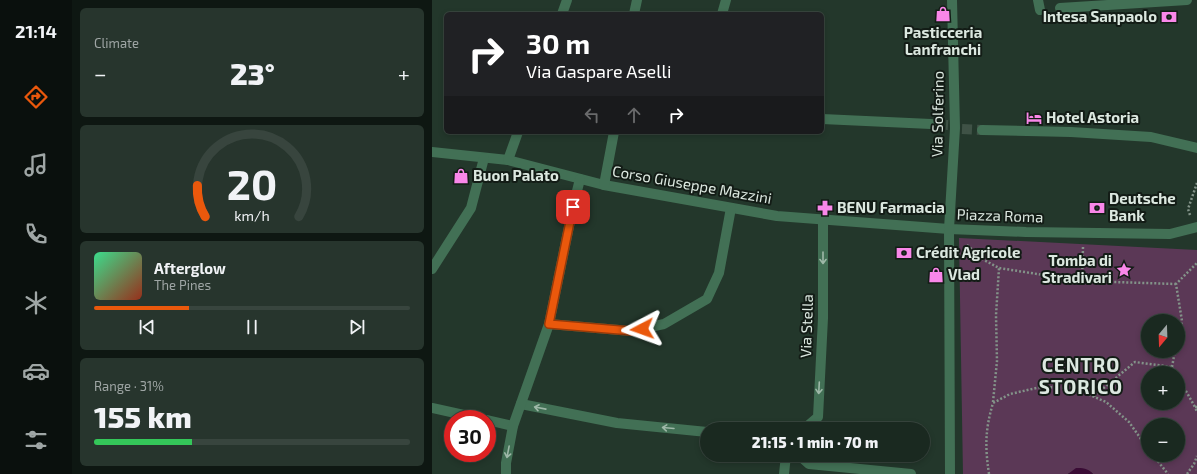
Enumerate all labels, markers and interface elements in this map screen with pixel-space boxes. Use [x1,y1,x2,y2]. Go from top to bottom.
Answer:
shop icon: Pasticceria Lanfranchi [934,5,952,23]
place label: Intesa Sanpaolo [1043,7,1157,25]
bank icon: Intesa Sanpaolo [1160,8,1178,26]
text: 21:14 [15,20,57,42]
place label: Pasticceria Lanfranchi [904,23,982,58]
text: 30 m [526,26,590,60]
icon: right [460,28,512,80]
text: Climate [94,35,139,51]
text: 23° [230,55,275,91]
text: − [94,60,107,86]
text: + [398,60,410,86]
text: Via Gaspare Aselli [526,60,671,82]
street label: Via Solferino [927,71,947,157]
icon: directions [22,83,50,111]
icon: left [581,104,603,126]
icon: ahead [623,104,645,126]
icon: right [665,104,687,126]
place label: Hotel Astoria [1046,108,1139,126]
hotel icon: Hotel Astoria [1025,109,1043,127]
icon: music [22,151,50,179]
text: 20 [227,158,277,208]
street label: Corso Giuseppe Mazzini [611,161,773,207]
place label: Buon Palato [473,166,559,184]
shop icon: Buon Palato [452,167,470,185]
place label: Deutsche Bank [1109,189,1176,224]
pin [556,190,590,224]
icon: arrive [562,196,584,218]
place label: BENU Farmacia [837,198,945,216]
pharmacy icon: BENU Farmacia [816,199,834,217]
bank icon: Deutsche Bank [1088,199,1106,217]
street label: Piazza Roma [956,204,1044,226]
text: km/h [234,206,270,223]
icon: phone [22,220,50,248]
place label: Crédit Agricole [916,243,1021,261]
bank icon: Crédit Agricole [895,244,913,262]
one-way arrow [819,251,827,264]
place label: Tomba di Stradivari [1042,251,1112,286]
text: Afterglow [154,259,226,277]
place icon: Tomba di Stradivari [1115,261,1133,279]
place label: Vlad [948,265,980,283]
shop icon: Vlad [927,266,945,284]
text: The Pines [154,277,211,293]
icon: climate [22,289,50,317]
street label: Via Stella [796,294,816,358]
position arrow [621,308,663,350]
north arrow [1141,314,1185,358]
map controls [1141,314,1185,462]
icon: previous [136,316,158,338]
icon: pause [241,316,263,338]
icon: next [346,316,368,338]
district label: CENTRO STORICO [1039,353,1123,398]
icon: car [22,357,50,385]
button: + [1141,366,1185,410]
text: Range · 31% [94,378,164,394]
one-way arrow [816,381,823,394]
text: 155 km [94,398,192,434]
one-way arrow [534,404,547,412]
speed limit sign: 30 [444,410,496,462]
button: − [1141,418,1185,462]
one-way arrow [662,425,675,432]
icon: filters [22,426,50,454]
text: 21:15 · 1 min · 70 m [752,433,878,451]
one-way arrow [504,445,512,458]

